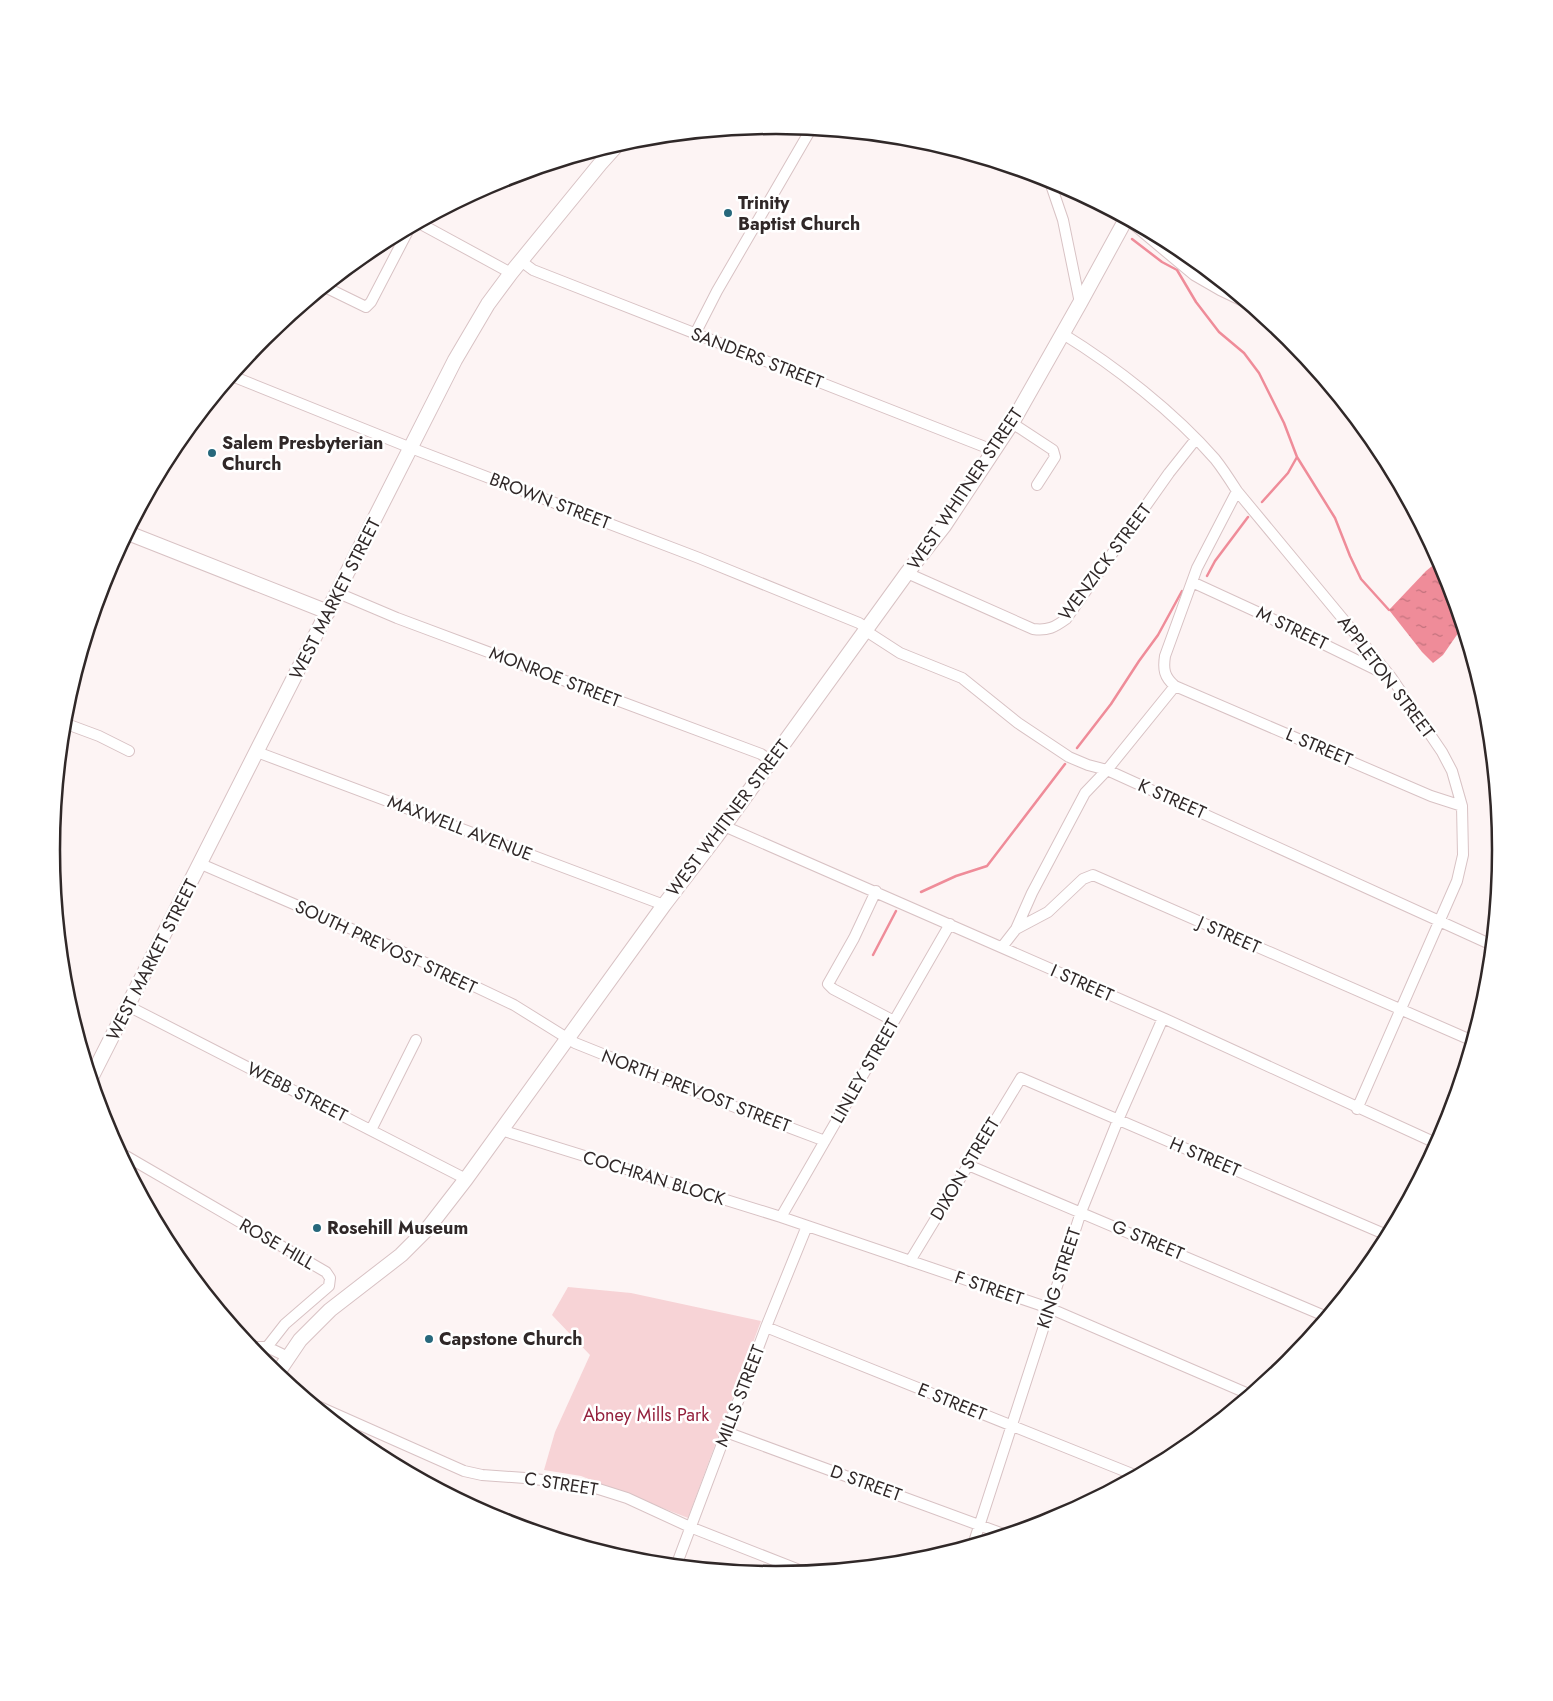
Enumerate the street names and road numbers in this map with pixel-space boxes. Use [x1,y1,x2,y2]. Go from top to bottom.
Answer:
street label: SANDERS STREET [687,321,827,395]
street label: WEST WHITNER STREET [901,402,1029,575]
street label: BROWN STREET [486,466,615,536]
street label: WENZICK STREET [1052,498,1158,626]
street label: WEST MARKET STREET [283,513,387,684]
street label: M STREET [1252,600,1333,657]
street label: APPLETON STREET [1331,610,1441,744]
street label: MONROE STREET [486,640,625,714]
street label: L STREET [1282,721,1357,773]
street label: WEST WHITNER STREET [660,734,796,902]
street label: K STREET [1134,772,1211,826]
street label: MAXWELL AVENUE [384,788,536,868]
street label: WEST MARKET STREET [100,874,204,1045]
street label: SOUTH PREVOST STREET [291,893,482,1001]
street label: J STREET [1192,909,1265,961]
street label: I STREET [1046,958,1118,1009]
street label: LINLEY STREET [825,1014,906,1128]
street label: NORTH PREVOST STREET [598,1043,795,1139]
street label: WEBB STREET [242,1056,352,1129]
street label: DIXON STREET [924,1112,1006,1225]
street label: H STREET [1166,1130,1245,1184]
street label: COCHRAN BLOCK [580,1144,729,1212]
street label: ROSE HILL [235,1212,319,1276]
street label: G STREET [1108,1213,1189,1267]
street label: KING STREET [1031,1224,1088,1332]
street label: F STREET [951,1264,1027,1312]
street label: MILLS STREET [709,1341,772,1451]
street label: E STREET [914,1376,991,1428]
street label: D STREET [827,1458,906,1508]
street label: C STREET [522,1465,600,1503]

